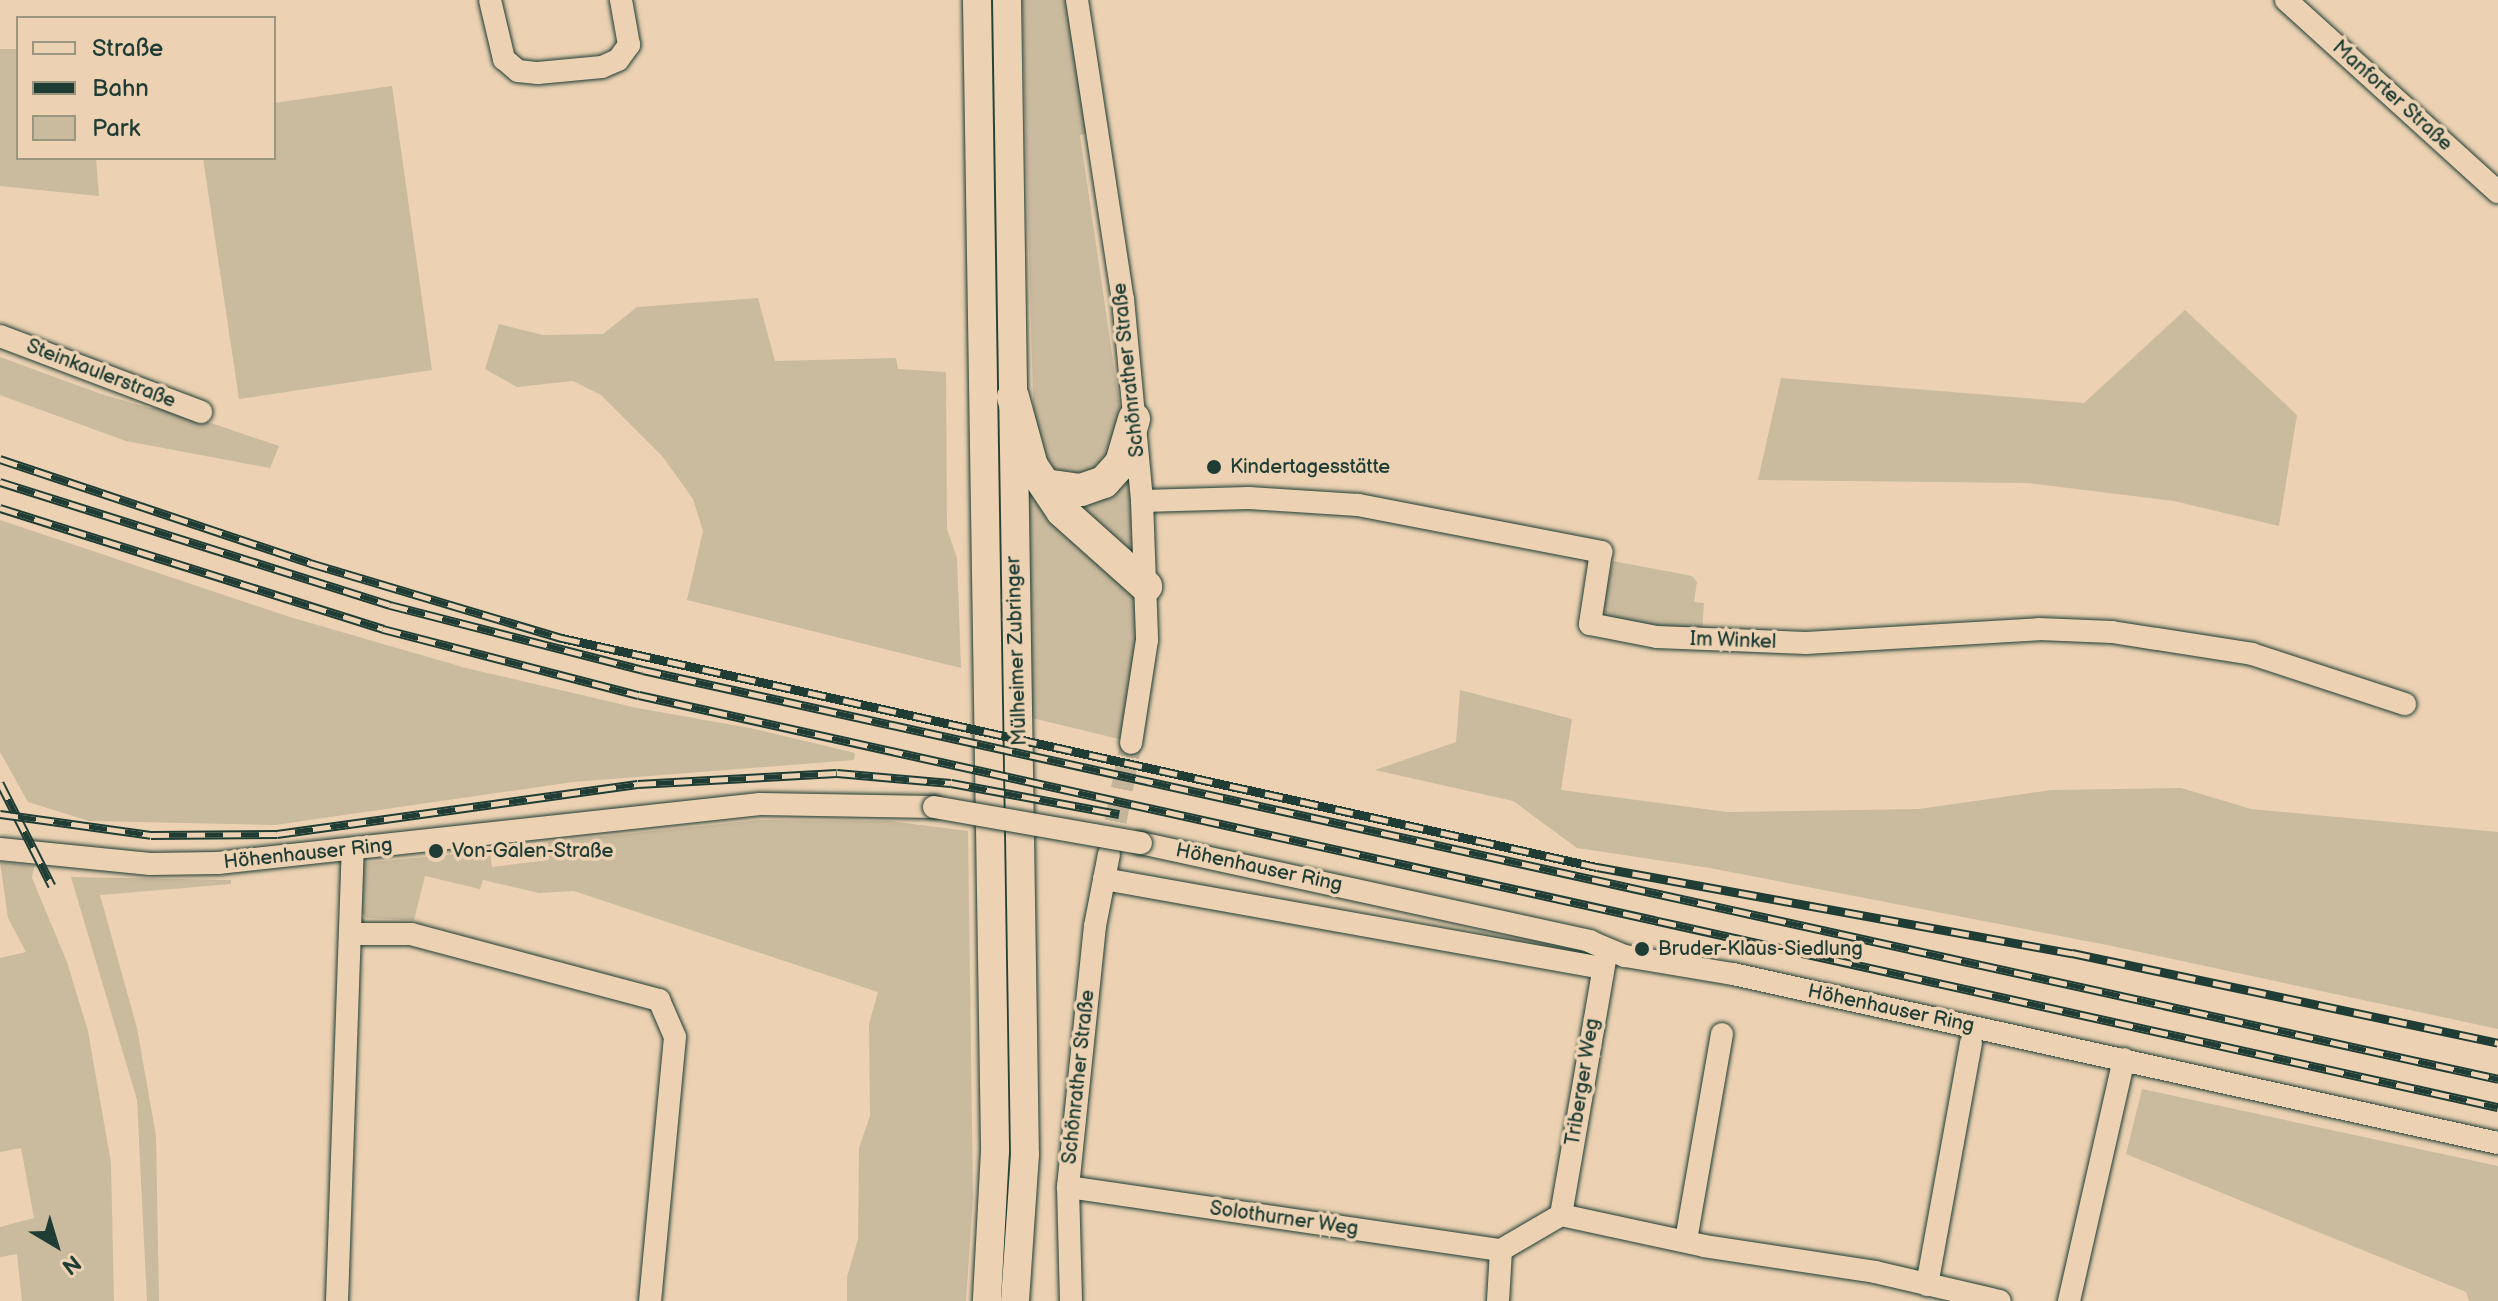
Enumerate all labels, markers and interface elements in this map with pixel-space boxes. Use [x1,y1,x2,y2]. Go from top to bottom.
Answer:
legend [16,16,276,160]
text: Straße [92,34,163,63]
street label: Manforter Straße [2327,36,2457,156]
text: Bahn [92,74,149,103]
text: Park [92,114,140,143]
street label: Schönrather Straße [1108,281,1150,459]
street label: Steinkaulerstraße [23,334,179,414]
place label: Kindertagesstätte [1230,455,1390,479]
marker: Kindertagesstätte [1205,458,1223,476]
street label: Mülheimer Zubringer [1002,556,1032,746]
street label: Im Winkel [1689,627,1777,655]
street label: Höhenhauser Ring [222,833,394,875]
place label: Von-Galen-Straße [452,839,613,863]
street label: Höhenhauser Ring [1174,839,1344,897]
marker: Von-Galen-Straße [427,842,445,860]
place label: Bruder-Klaus-Siedlung [1658,937,1863,961]
marker: Bruder-Klaus-Siedlung [1633,940,1651,958]
street label: Höhenhauser Ring [1806,980,1976,1038]
street label: Schönrather Straße [1058,988,1100,1166]
street label: Triberger Weg [1561,1016,1605,1148]
street label: Solothurner Weg [1208,1197,1360,1241]
north arrow [16,1205,96,1285]
text: N [56,1249,86,1280]

